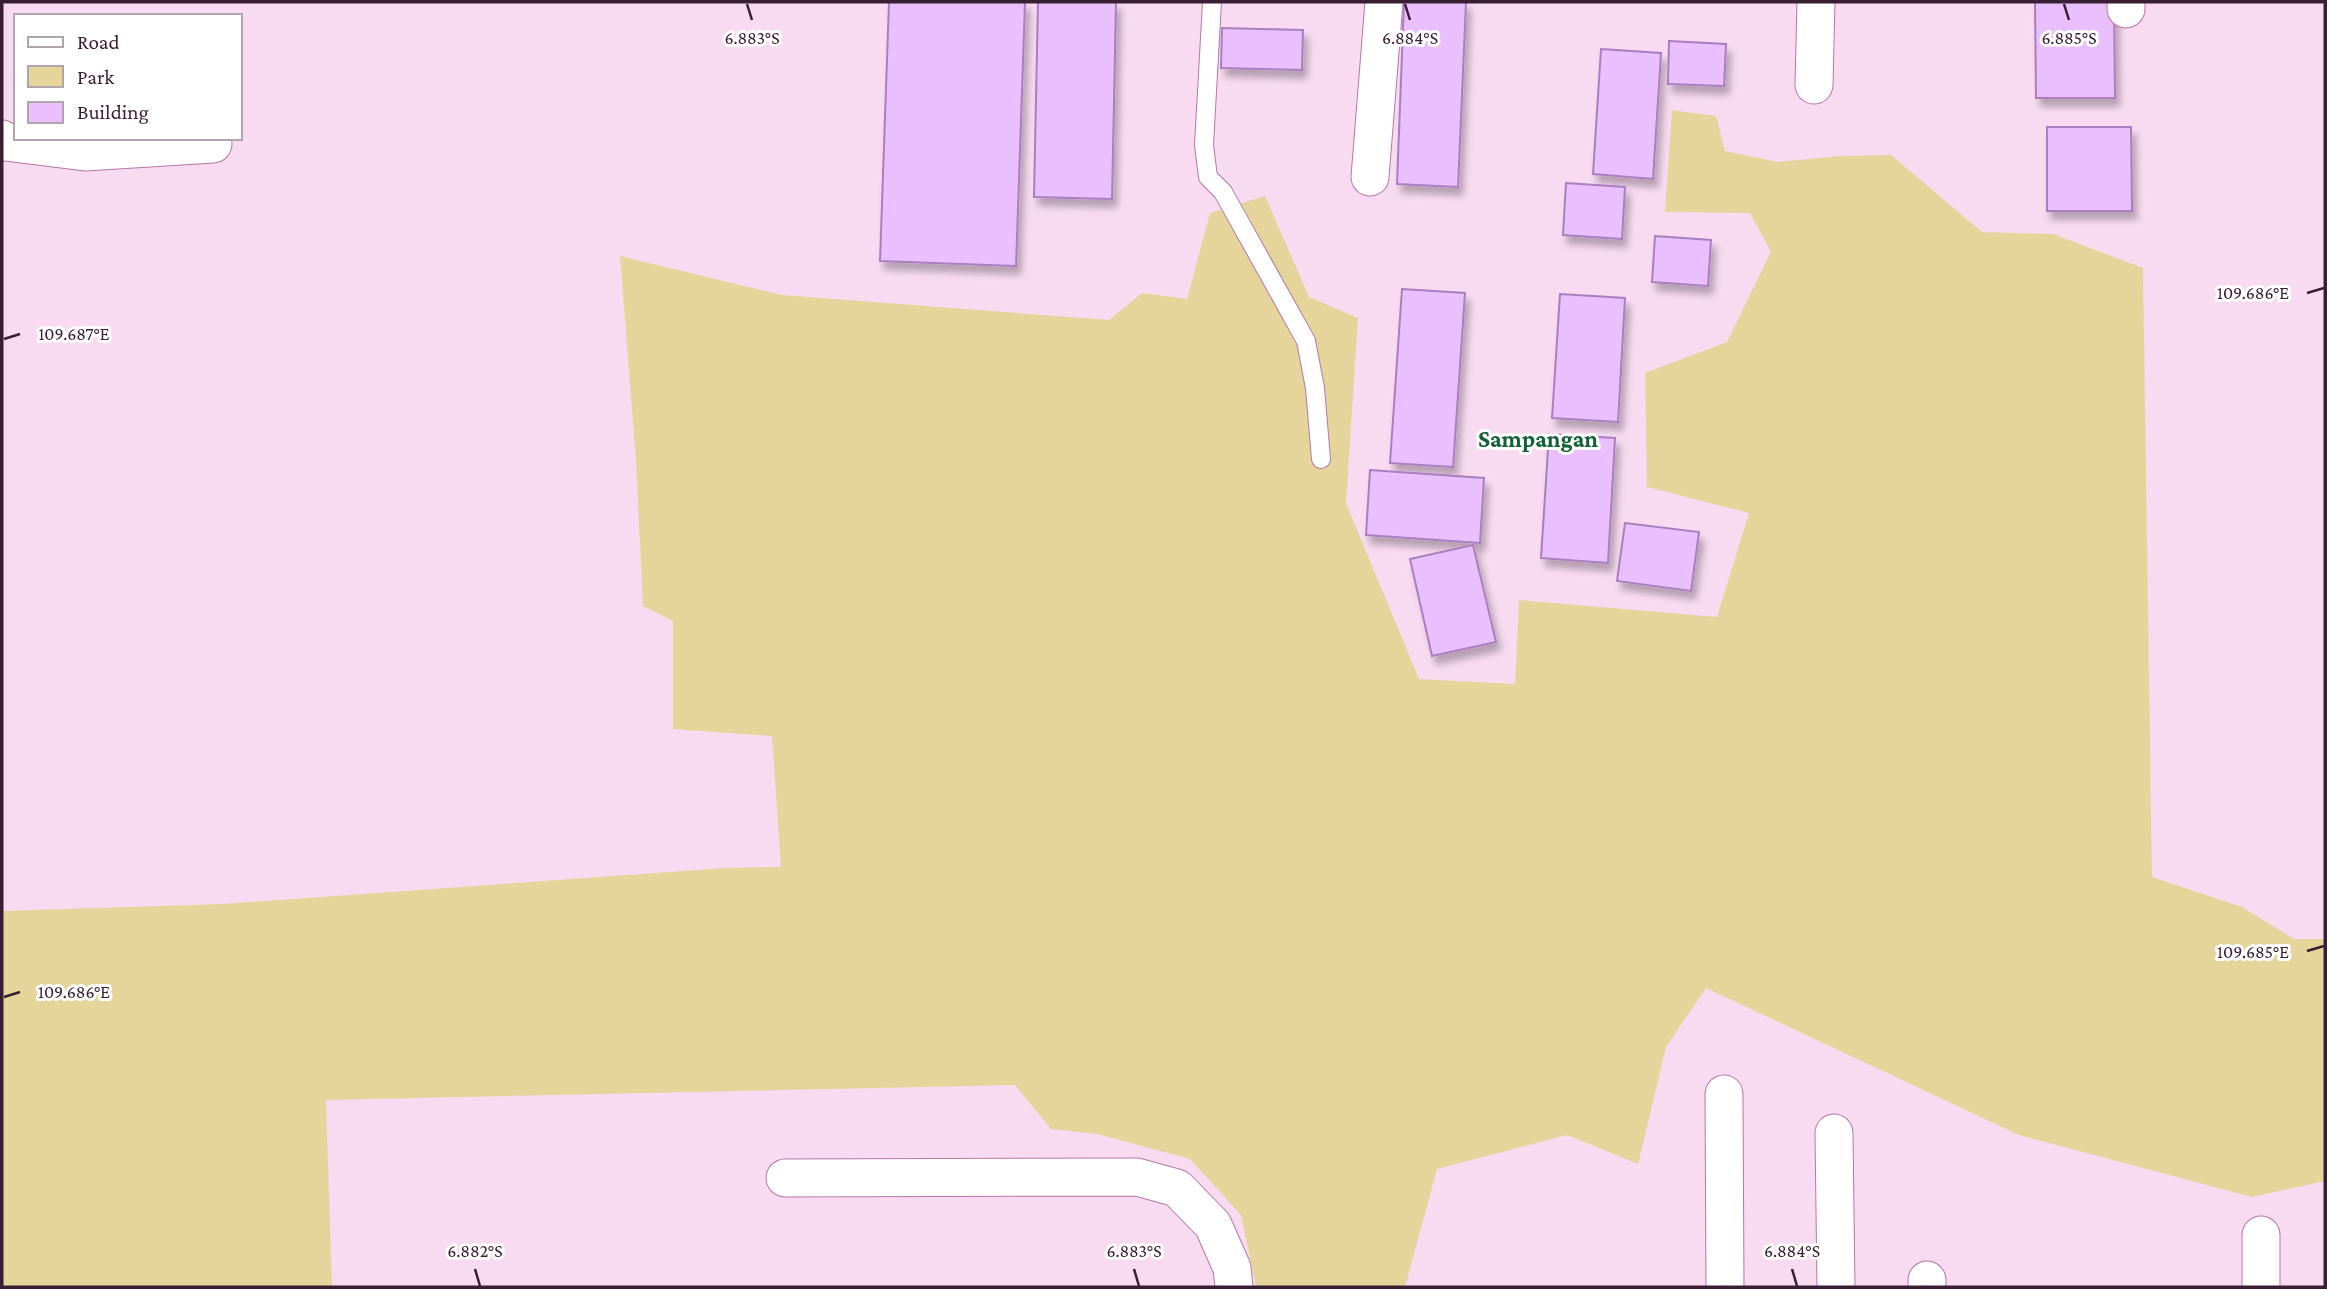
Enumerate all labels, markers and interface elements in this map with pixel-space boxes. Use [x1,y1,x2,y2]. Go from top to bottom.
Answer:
legend [14,14,242,140]
text: 6.883°S [724,28,780,48]
text: 6.884°S [1382,28,1438,48]
text: 6.885°S [2041,28,2097,48]
text: Road [77,30,120,54]
text: Park [77,65,114,89]
text: Building [77,100,149,124]
text: 109.686°E [2217,283,2289,303]
text: 109.687°E [38,324,110,344]
district label: Sampangan [1478,425,1598,452]
text: 109.685°E [2217,942,2289,962]
text: 109.686°E [38,982,110,1002]
text: 6.882°S [447,1241,503,1261]
text: 6.883°S [1106,1241,1162,1261]
text: 6.884°S [1764,1241,1820,1261]

